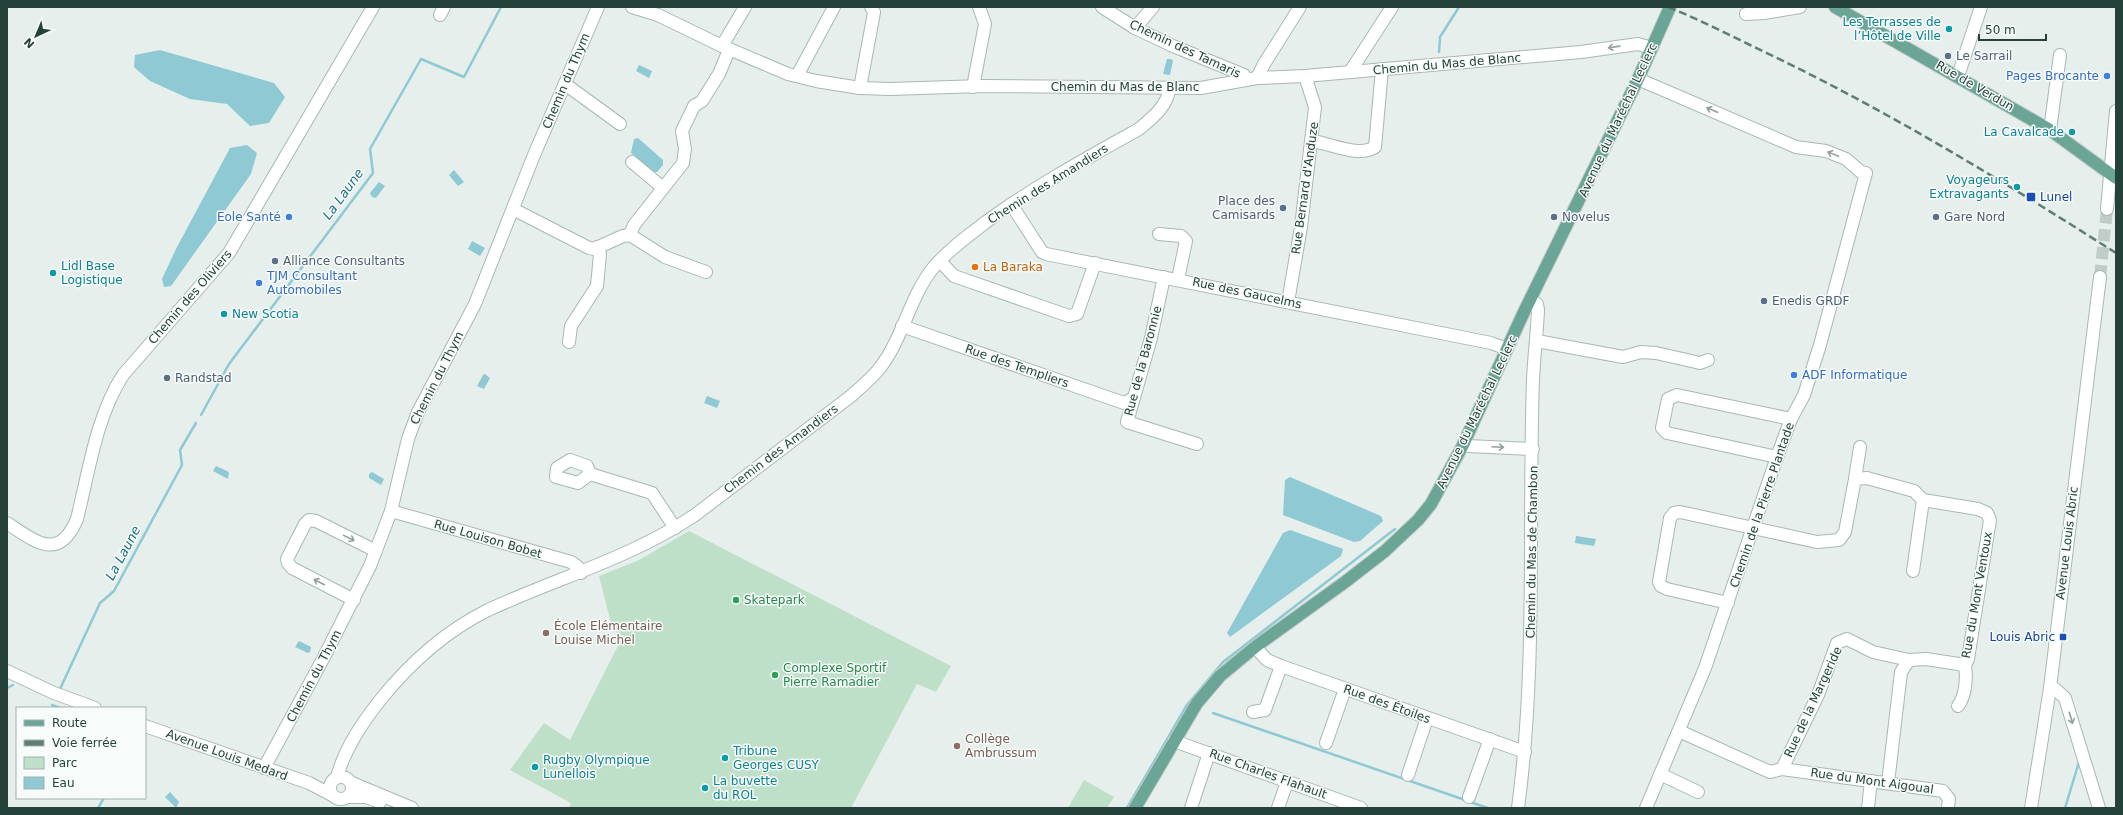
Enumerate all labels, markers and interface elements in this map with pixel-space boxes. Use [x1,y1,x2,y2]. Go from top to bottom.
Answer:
place label: Les Terrasses de l’Hôtel de Ville [1842,15,1941,43]
north arrow [16,16,56,56]
scale bar [1979,16,2046,42]
street label: Chemin des Tamaris [1127,17,1243,81]
text: 50 m [1985,23,2016,37]
marker: Les Terrasses de l’Hôtel de Ville [1944,24,1954,34]
street label: Chemin du Thym [540,31,592,131]
text: N [22,35,37,51]
street label: Avenue du Maréchal Leclerc [1576,41,1660,199]
one-way arrow [1608,44,1621,51]
place label: Le Sarrail [1956,49,2012,63]
street label: Chemin du Mas de Blanc [1372,51,1522,77]
marker: Le Sarrail [1943,51,1953,61]
street label: Rue de Verdun [1934,58,2016,114]
place label: Pages Brocante [2006,69,2099,83]
marker: Pages Brocante [2102,71,2112,81]
street label: Chemin du Mas de Blanc [1051,80,1199,94]
one-way arrow [1706,106,1718,114]
street label: Rue Bernard d'Anduze [1289,121,1321,255]
place label: La Cavalcade [1984,125,2064,139]
marker: La Cavalcade [2067,127,2077,137]
street label: Chemin des Amandiers [985,141,1111,227]
one-way arrow [1828,150,1840,157]
water label: La Laune [320,166,366,222]
place label: Voyageurs Extravagants [1929,173,2009,201]
marker: Voyageurs Extravagants [2012,182,2022,192]
place label: Lunel [2040,190,2072,204]
marker: Lunel [2025,191,2037,203]
place label: Place des Camisards [1212,194,1275,222]
marker: Place des Camisards [1278,203,1288,213]
place label: Eole Santé [217,210,281,224]
place label: Novelus [1562,210,1610,224]
place label: Gare Nord [1944,210,2005,224]
marker: Eole Santé [284,212,294,222]
marker: Novelus [1549,212,1559,222]
marker: Gare Nord [1931,212,1941,222]
street label: Chemin des Oliviers [145,247,235,347]
place label: Alliance Consultants [283,254,405,268]
marker: Alliance Consultants [270,256,280,266]
place label: Lidl Base Logistique [61,259,123,287]
place label: La Baraka [983,260,1043,274]
marker: La Baraka [970,262,980,272]
marker: Lidl Base Logistique [48,268,58,278]
place label: TJM Consultant Automobiles [266,269,357,297]
street label: Rue des Gaucelms [1191,275,1303,311]
marker: TJM Consultant Automobiles [254,278,264,288]
place label: Enedis GRDF [1772,294,1849,308]
marker: Enedis GRDF [1759,296,1769,306]
street label: Rue de la Baronnie [1122,304,1164,418]
place label: New Scotia [232,307,299,321]
marker: New Scotia [219,309,229,319]
street label: Chemin du Thym [407,329,467,427]
street label: Avenue du Maréchal Leclerc [1434,333,1520,491]
street label: Rue des Templiers [963,342,1071,390]
place label: ADF Informatique [1802,368,1907,382]
marker: ADF Informatique [1789,370,1799,380]
place label: Randstad [175,371,232,385]
marker: Randstad [162,373,172,383]
street label: Chemin des Amandiers [721,402,841,496]
street label: Chemin de la Pierre Plantade [1727,420,1797,590]
one-way arrow [1491,444,1504,451]
street label: Chemin du Mas de Chambon [1523,465,1541,639]
street label: Avenue Louis Abric [2053,486,2081,600]
street label: Rue Louison Bobet [432,517,544,561]
water label: La Laune [103,523,143,583]
street label: Rue du Mont Ventoux [1959,531,1995,659]
one-way arrow [343,535,355,542]
one-way arrow [313,577,325,585]
place label: Skatepark [744,593,805,607]
marker: Skatepark [731,595,741,605]
place label: École Elémentaire Louise Michel [554,618,662,647]
street label: Chemin du Thym [284,627,344,725]
marker: École Elémentaire Louise Michel [541,628,551,638]
place label: Louis Abric [1989,630,2055,644]
marker: Louis Abric [2058,632,2068,642]
street label: Rue de la Margeride [1781,644,1845,760]
place label: Complexe Sportif Pierre Ramadier [783,661,887,689]
marker: Complexe Sportif Pierre Ramadier [770,670,780,680]
street label: Rue des Étoiles [1342,681,1433,726]
legend [16,707,146,799]
one-way arrow [2068,711,2075,724]
text: Route [52,716,87,730]
street label: Avenue Louis Medard [164,726,290,784]
place label: Collège Ambrussum [965,732,1037,760]
text: Voie ferrée [52,736,117,750]
marker: Collège Ambrussum [952,741,962,751]
place label: Tribune Georges CUSY [732,744,820,772]
street label: Rue Charles Flahault [1207,746,1329,802]
place label: Rugby Olympique Lunellois [543,753,650,781]
marker: Tribune Georges CUSY [720,753,730,763]
text: Parc [52,756,77,770]
marker: Rugby Olympique Lunellois [530,762,540,772]
street label: Rue du Mont Aigoual [1809,765,1935,797]
place label: La buvette du ROL [713,774,777,802]
text: Eau [52,776,75,790]
marker: La buvette du ROL [700,783,710,793]

